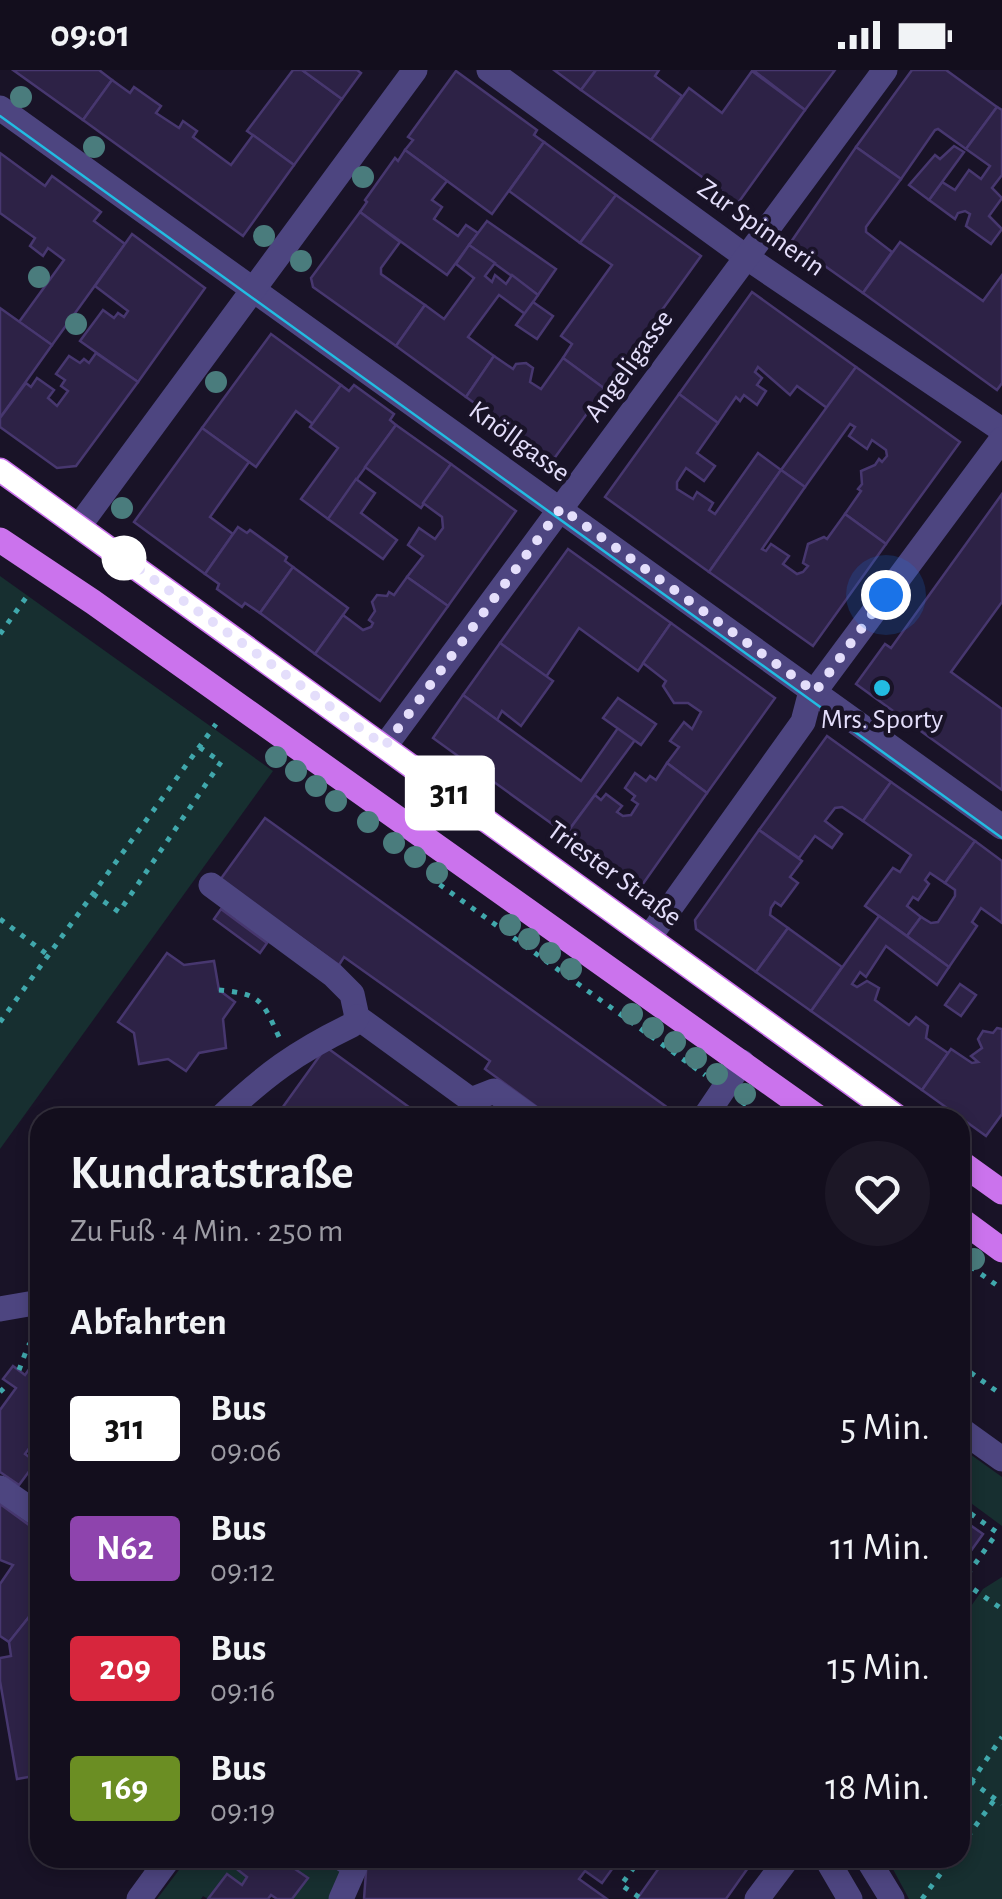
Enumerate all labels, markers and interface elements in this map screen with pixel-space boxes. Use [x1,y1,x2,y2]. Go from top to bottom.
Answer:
text: 09:01 [50,16,130,54]
street label: Zur Spinnerin [692,174,830,282]
street label: Angeligasse [579,305,679,427]
street label: Knöllgasse [463,396,575,488]
unlabelled marker [103,537,145,579]
your location [861,570,911,620]
marker: Mrs. Sporty [871,677,893,699]
place label: Mrs. Sporty [821,706,943,734]
line badge: 311 [392,760,508,826]
text: 311 [430,776,470,811]
street label: Triester Straße [542,816,686,932]
button: heart [825,1141,930,1246]
text: Kundratstraße [70,1150,354,1198]
text: Zu Fuß · 4 Min. · 250 m [70,1215,343,1247]
text: Abfahrten [70,1304,227,1342]
text: Bus [210,1390,266,1428]
text: 5 Min. [840,1409,930,1447]
text: 311 [105,1411,145,1446]
text: 09:06 [210,1435,281,1467]
text: Bus [210,1510,266,1548]
text: 11 Min. [830,1529,930,1567]
text: N62 [96,1531,154,1566]
text: 09:12 [210,1555,275,1587]
text: Bus [210,1630,266,1668]
text: 15 Min. [827,1649,930,1687]
text: 209 [99,1651,151,1686]
text: 09:16 [210,1675,275,1707]
text: Bus [210,1750,266,1788]
text: 18 Min. [825,1769,930,1807]
text: 169 [102,1771,148,1806]
text: 09:19 [210,1795,275,1827]

